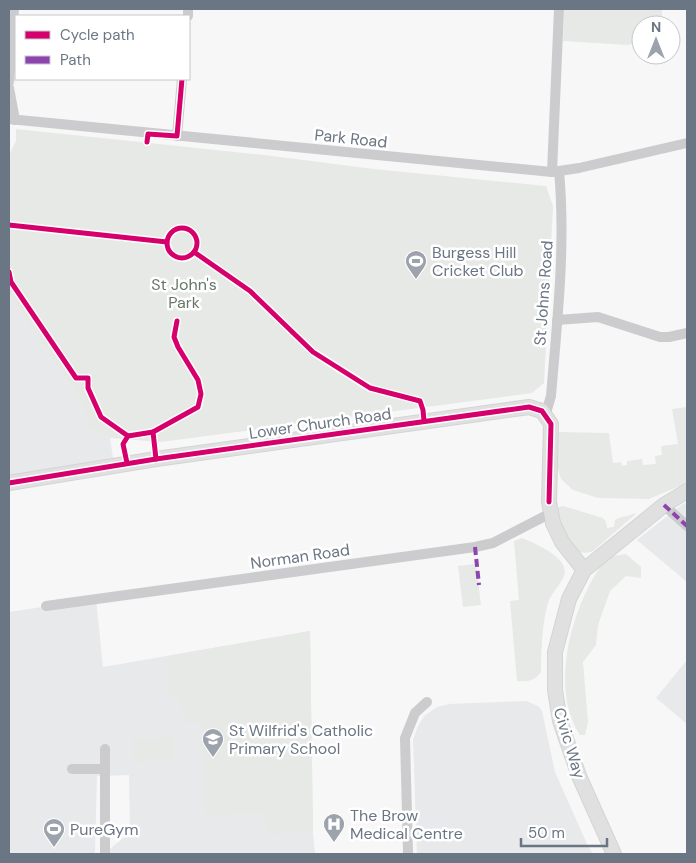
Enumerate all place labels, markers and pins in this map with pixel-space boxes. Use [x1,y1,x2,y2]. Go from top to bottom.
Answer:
place label: Burgess Hill Cricket Club [432,242,523,281]
sports icon: Burgess Hill Cricket Club [404,249,428,280]
place label: St Wilfrid's Catholic Primary School [229,720,373,759]
school or university icon: St Wilfrid's Catholic Primary School [201,727,225,758]
place label: The Brow Medical Centre [350,805,463,844]
hospital icon: The Brow Medical Centre [322,812,346,843]
sports icon: PureGym [42,817,66,848]
place label: PureGym [70,819,138,840]

